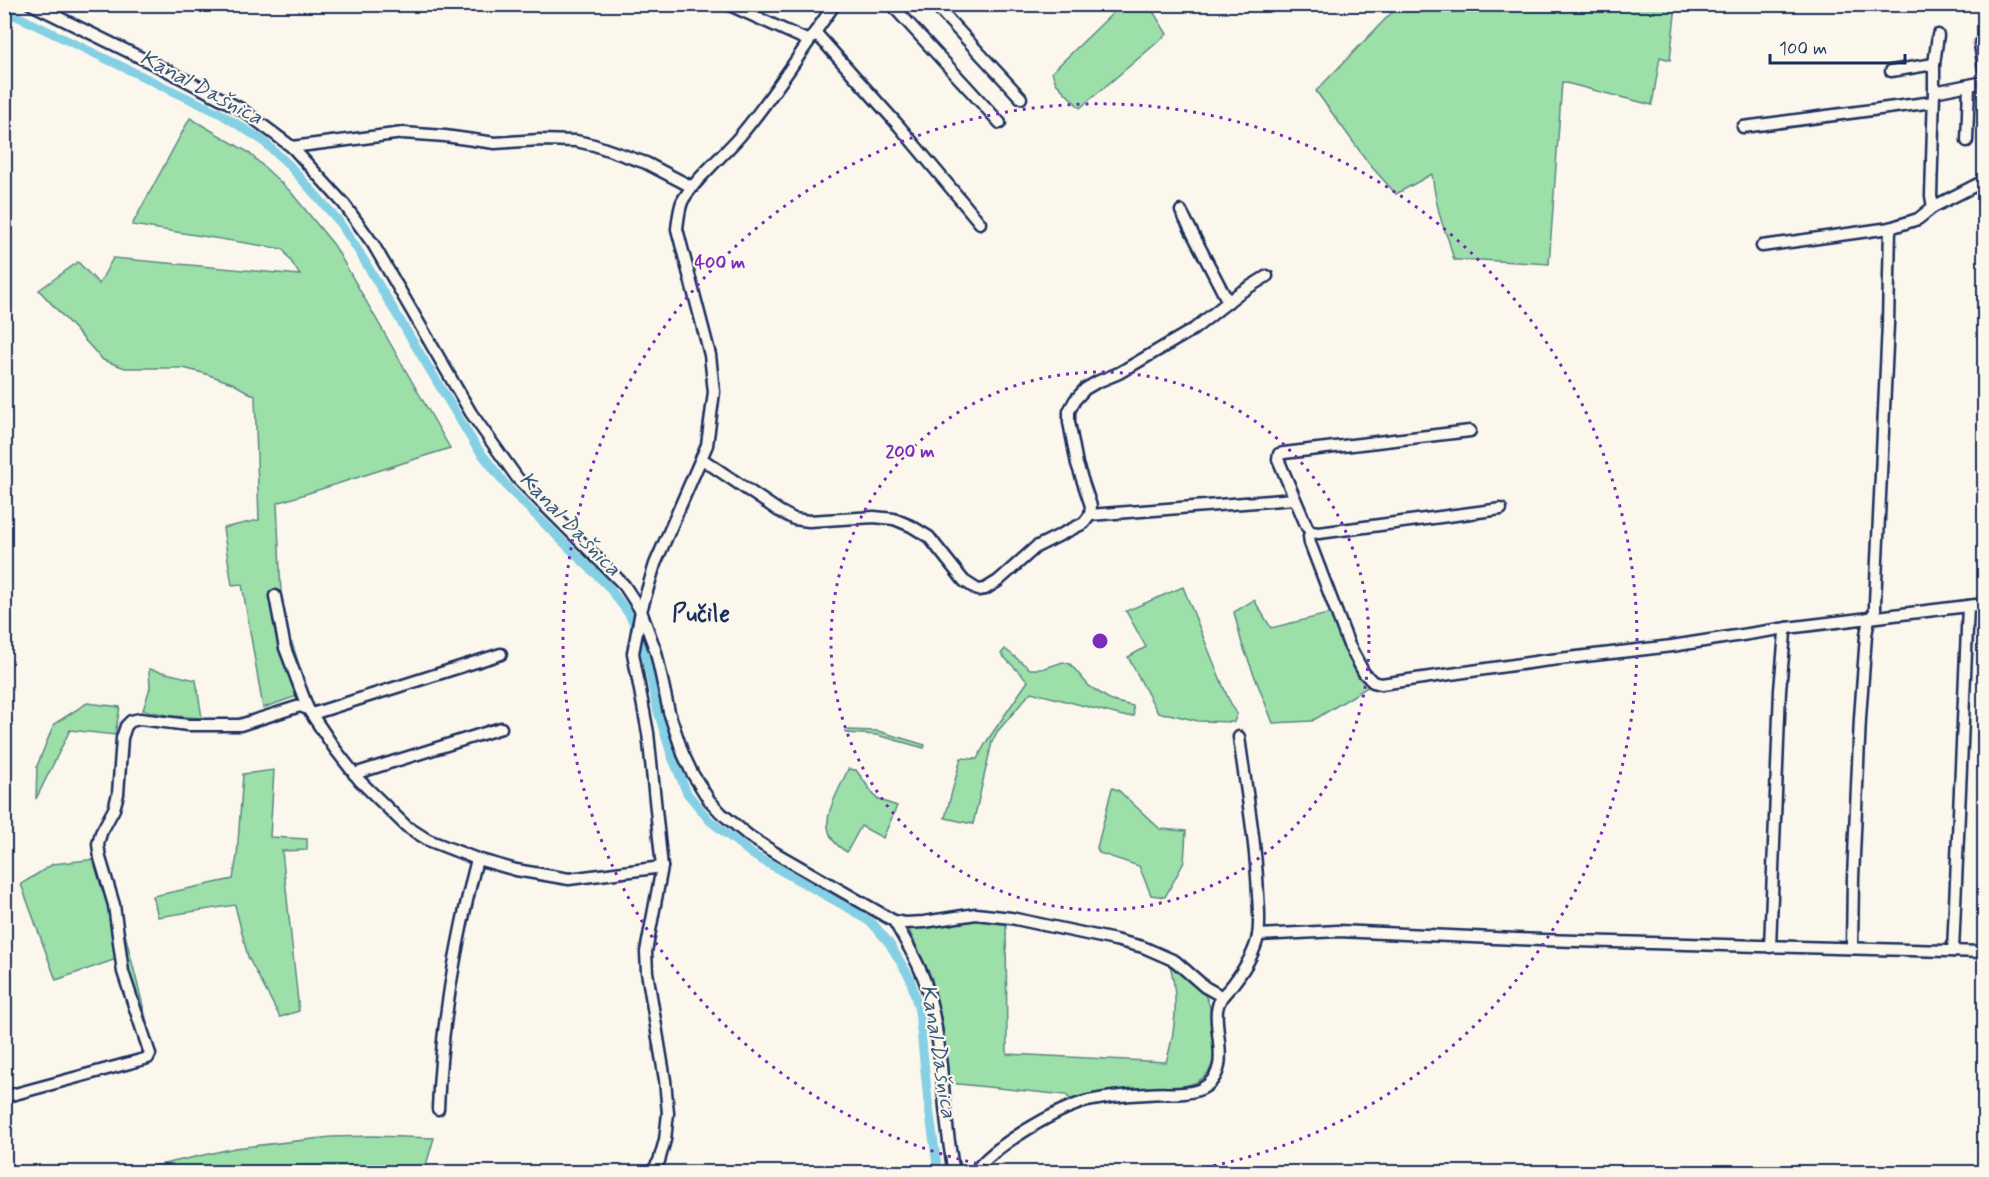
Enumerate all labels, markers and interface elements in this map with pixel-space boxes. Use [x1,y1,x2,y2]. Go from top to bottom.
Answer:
scale bar [1770,27,1905,65]
text: 100 m [1779,37,1827,61]
water label: Kanal Dašnica [135,44,267,132]
text: 400 m [695,251,745,275]
text: 200 m [885,440,935,464]
water label: Kanal Dašnica [513,466,627,583]
district label: Pučile [672,599,730,630]
centre of rings [1090,631,1110,651]
water label: Kanal Dašnica [914,983,962,1120]

